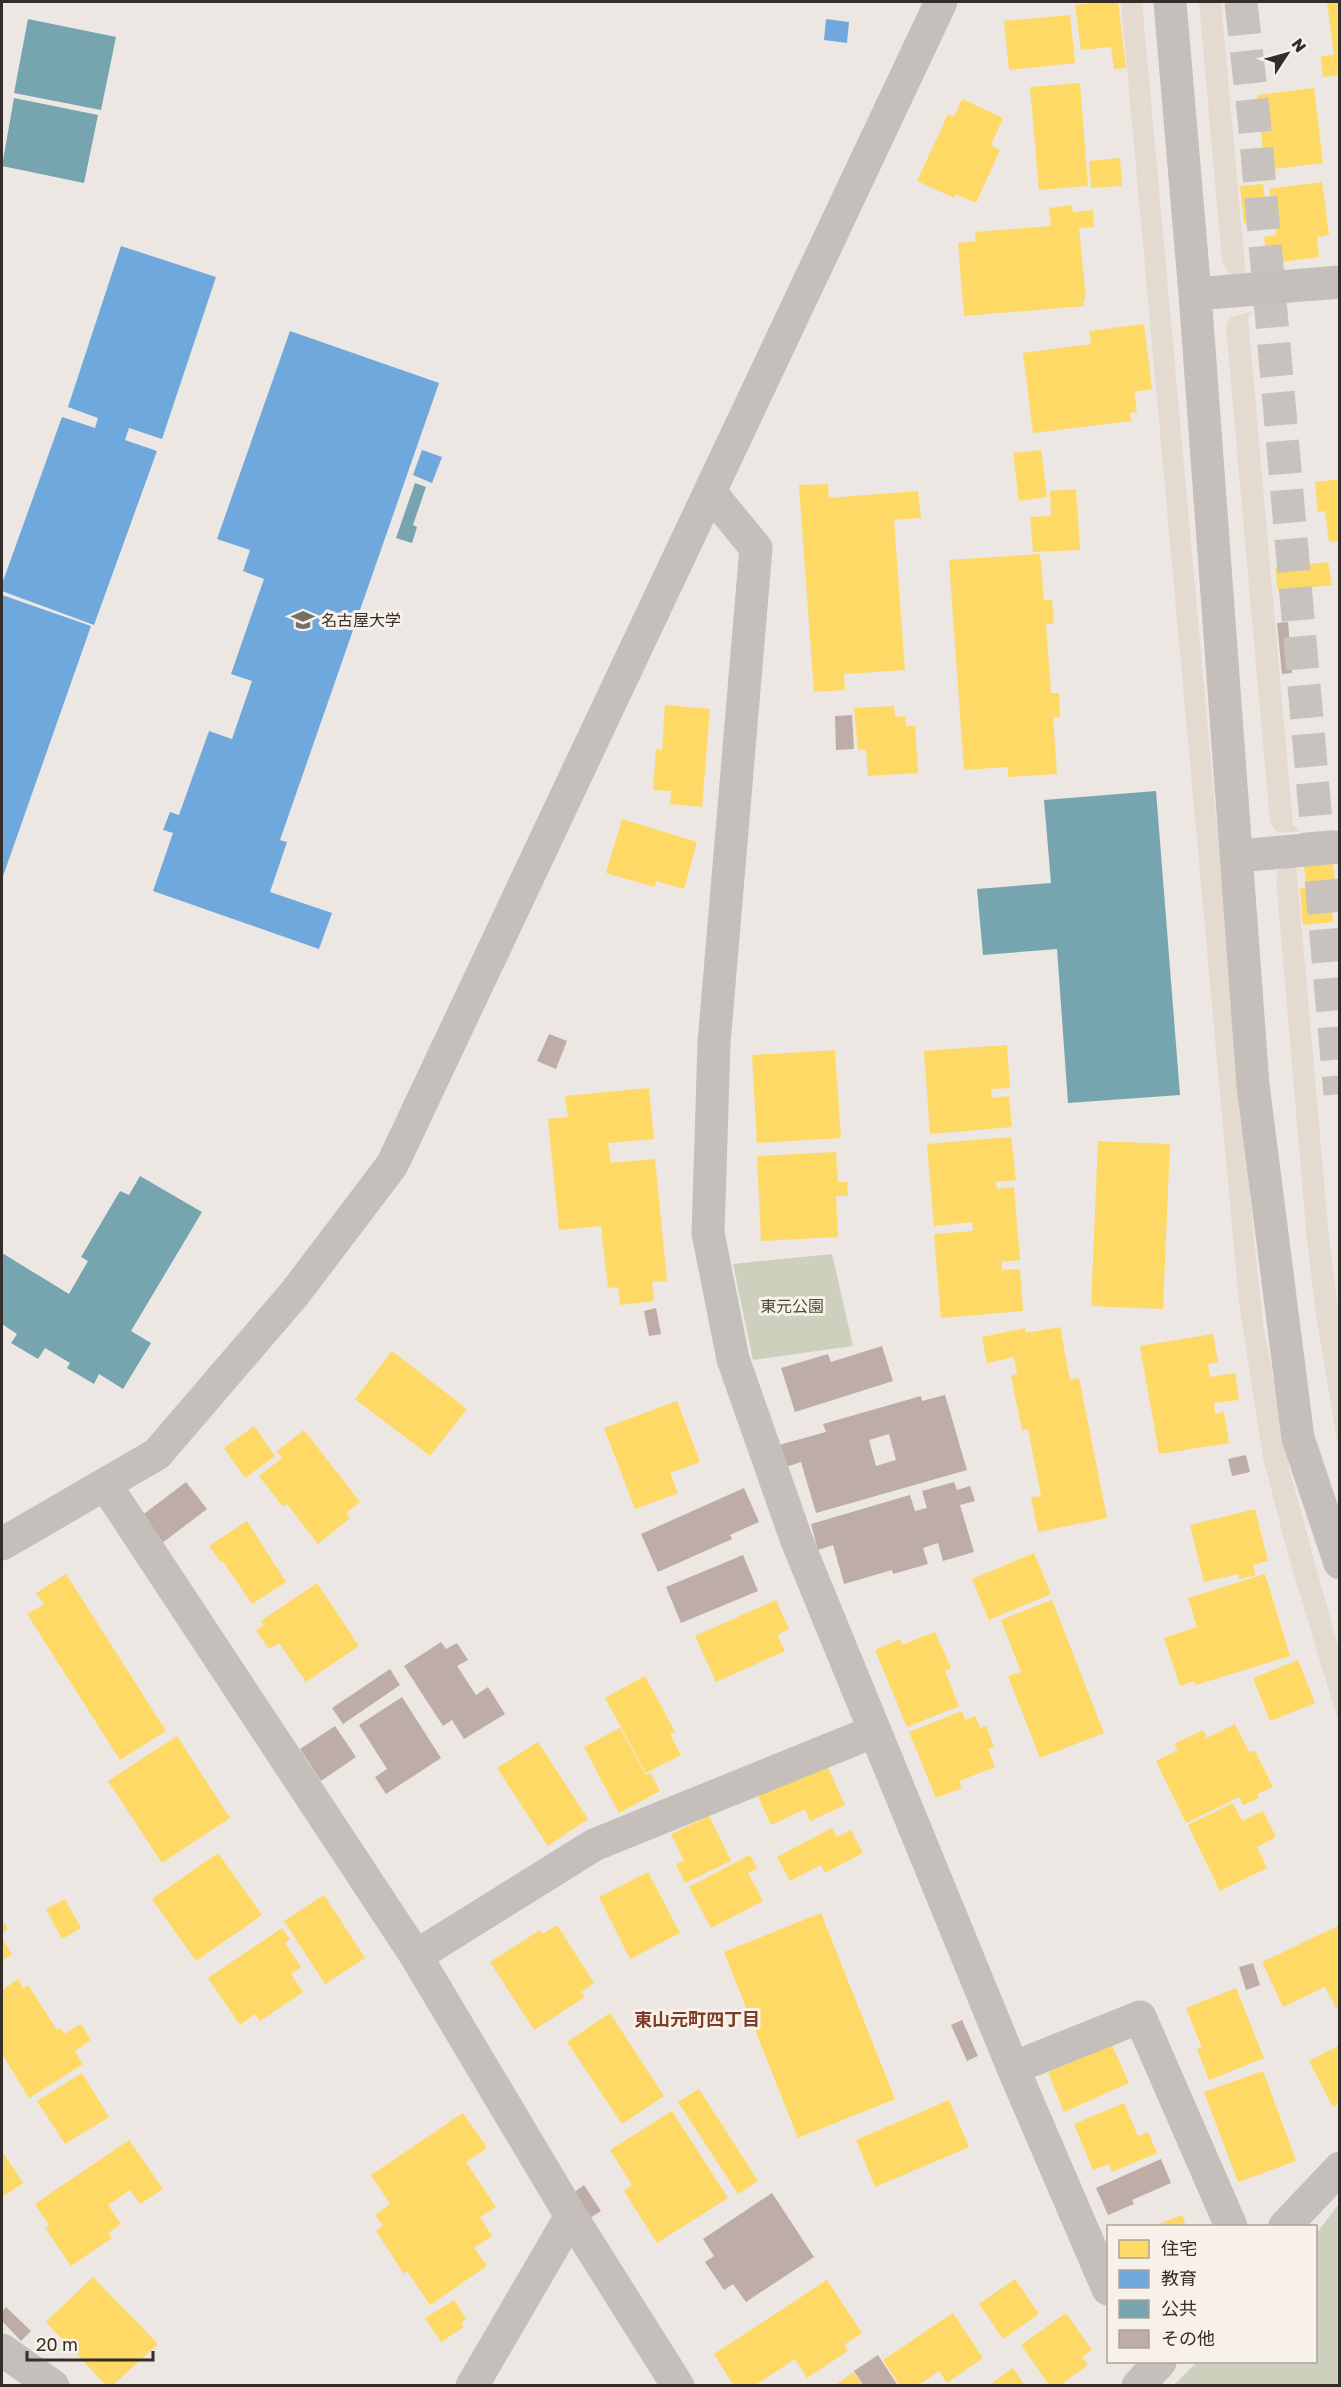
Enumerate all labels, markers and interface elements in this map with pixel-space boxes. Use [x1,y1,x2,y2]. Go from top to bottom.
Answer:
north arrow [1257,24,1317,84]
text: N [1287,34,1311,56]
school or university icon: 名古屋大学 [290,607,316,633]
place label: 名古屋大学 [321,610,401,630]
park label: 東元公園 [760,1296,824,1316]
district label: 東山元町四丁目 [634,2008,760,2030]
legend [1107,2225,1317,2363]
text: 住宅 [1161,2237,1197,2259]
text: 教育 [1161,2267,1197,2289]
text: 公共 [1161,2297,1197,2319]
scale bar [27,2324,153,2362]
text: その他 [1161,2327,1215,2349]
text: 20 m [36,2333,78,2355]

